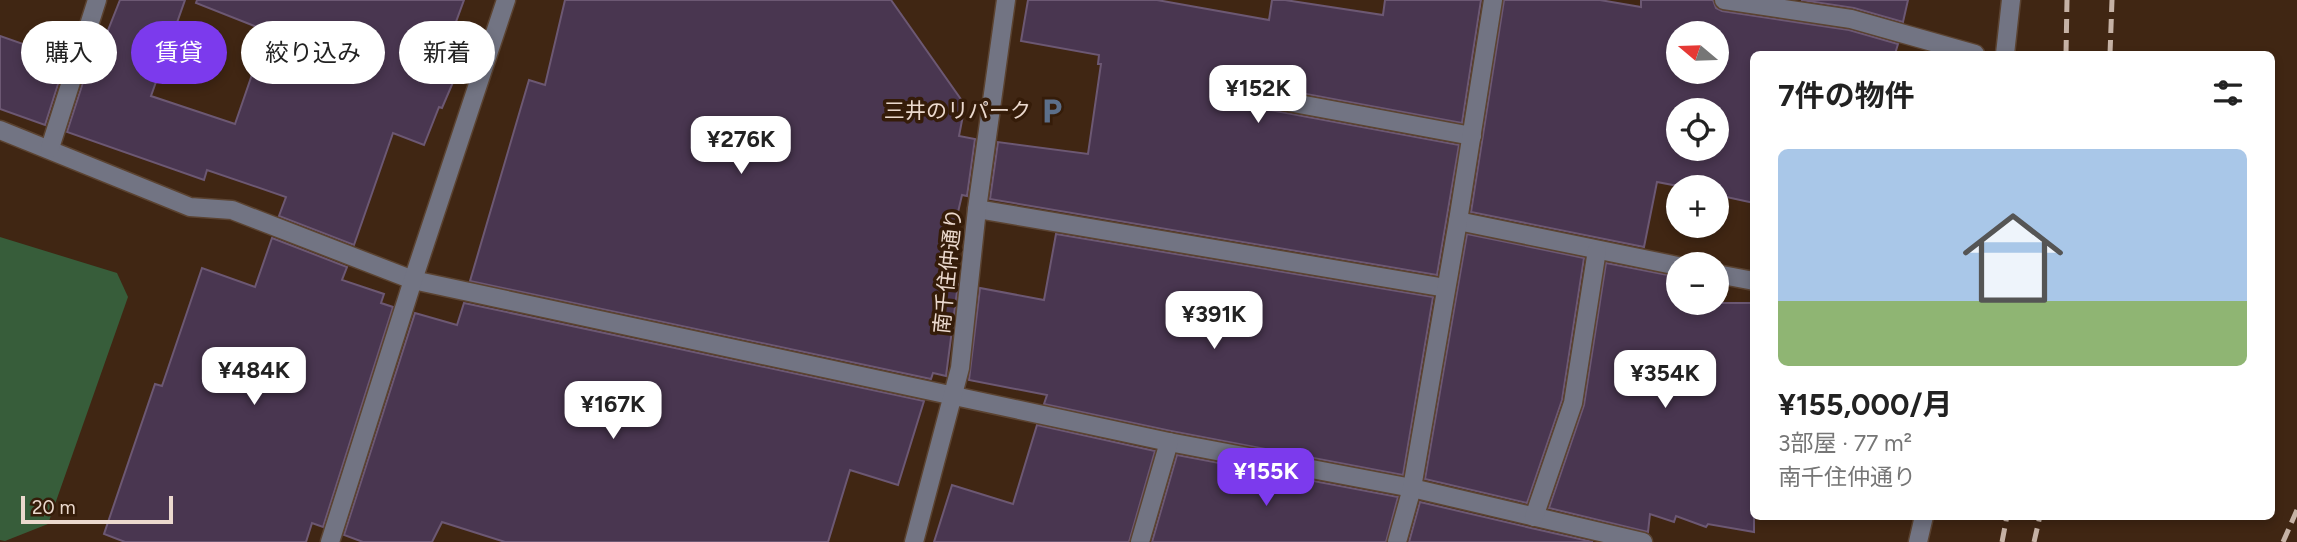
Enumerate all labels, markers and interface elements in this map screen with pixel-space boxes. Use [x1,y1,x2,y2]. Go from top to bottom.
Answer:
chip: 購入 [21,21,117,84]
chip: 賃貸 [131,21,227,84]
chip: 絞り込み [241,21,385,84]
chip: 新着 [399,21,495,84]
north arrow [1666,21,1729,84]
map controls [1666,21,1729,315]
pin: ¥152K [1209,66,1307,125]
text: ¥152K [1225,74,1291,102]
icon: filters [2209,74,2247,112]
text: 7件の物件 [1778,77,1915,114]
parking icon: 三井のリパーク [1037,96,1067,126]
place label: 三井のリパーク [884,98,1031,123]
button: locate [1666,98,1729,161]
pin: ¥276K [692,116,790,176]
text: ¥276K [707,125,775,153]
button: + [1666,175,1729,238]
icon: home [1950,195,2076,321]
street label: 南千住仲通り [928,207,967,335]
button: − [1666,252,1729,315]
pin: ¥391K [1165,292,1263,351]
text: ¥391K [1182,300,1246,328]
pin: ¥484K [205,348,303,407]
pin: ¥354K [1616,350,1714,410]
text: ¥484K [218,356,290,384]
text: ¥354K [1630,359,1700,387]
pin: ¥167K [564,382,662,441]
text: ¥155,000/月 [1778,386,1952,423]
text: ¥167K [581,390,645,418]
text: 3部屋 · 77 m² [1778,429,1912,457]
pin: ¥155K [1217,448,1315,508]
text: ¥155K [1233,457,1299,485]
text: 南千住仲通り [1778,463,1916,491]
scale bar [21,493,173,525]
text: 20 m [32,496,76,519]

